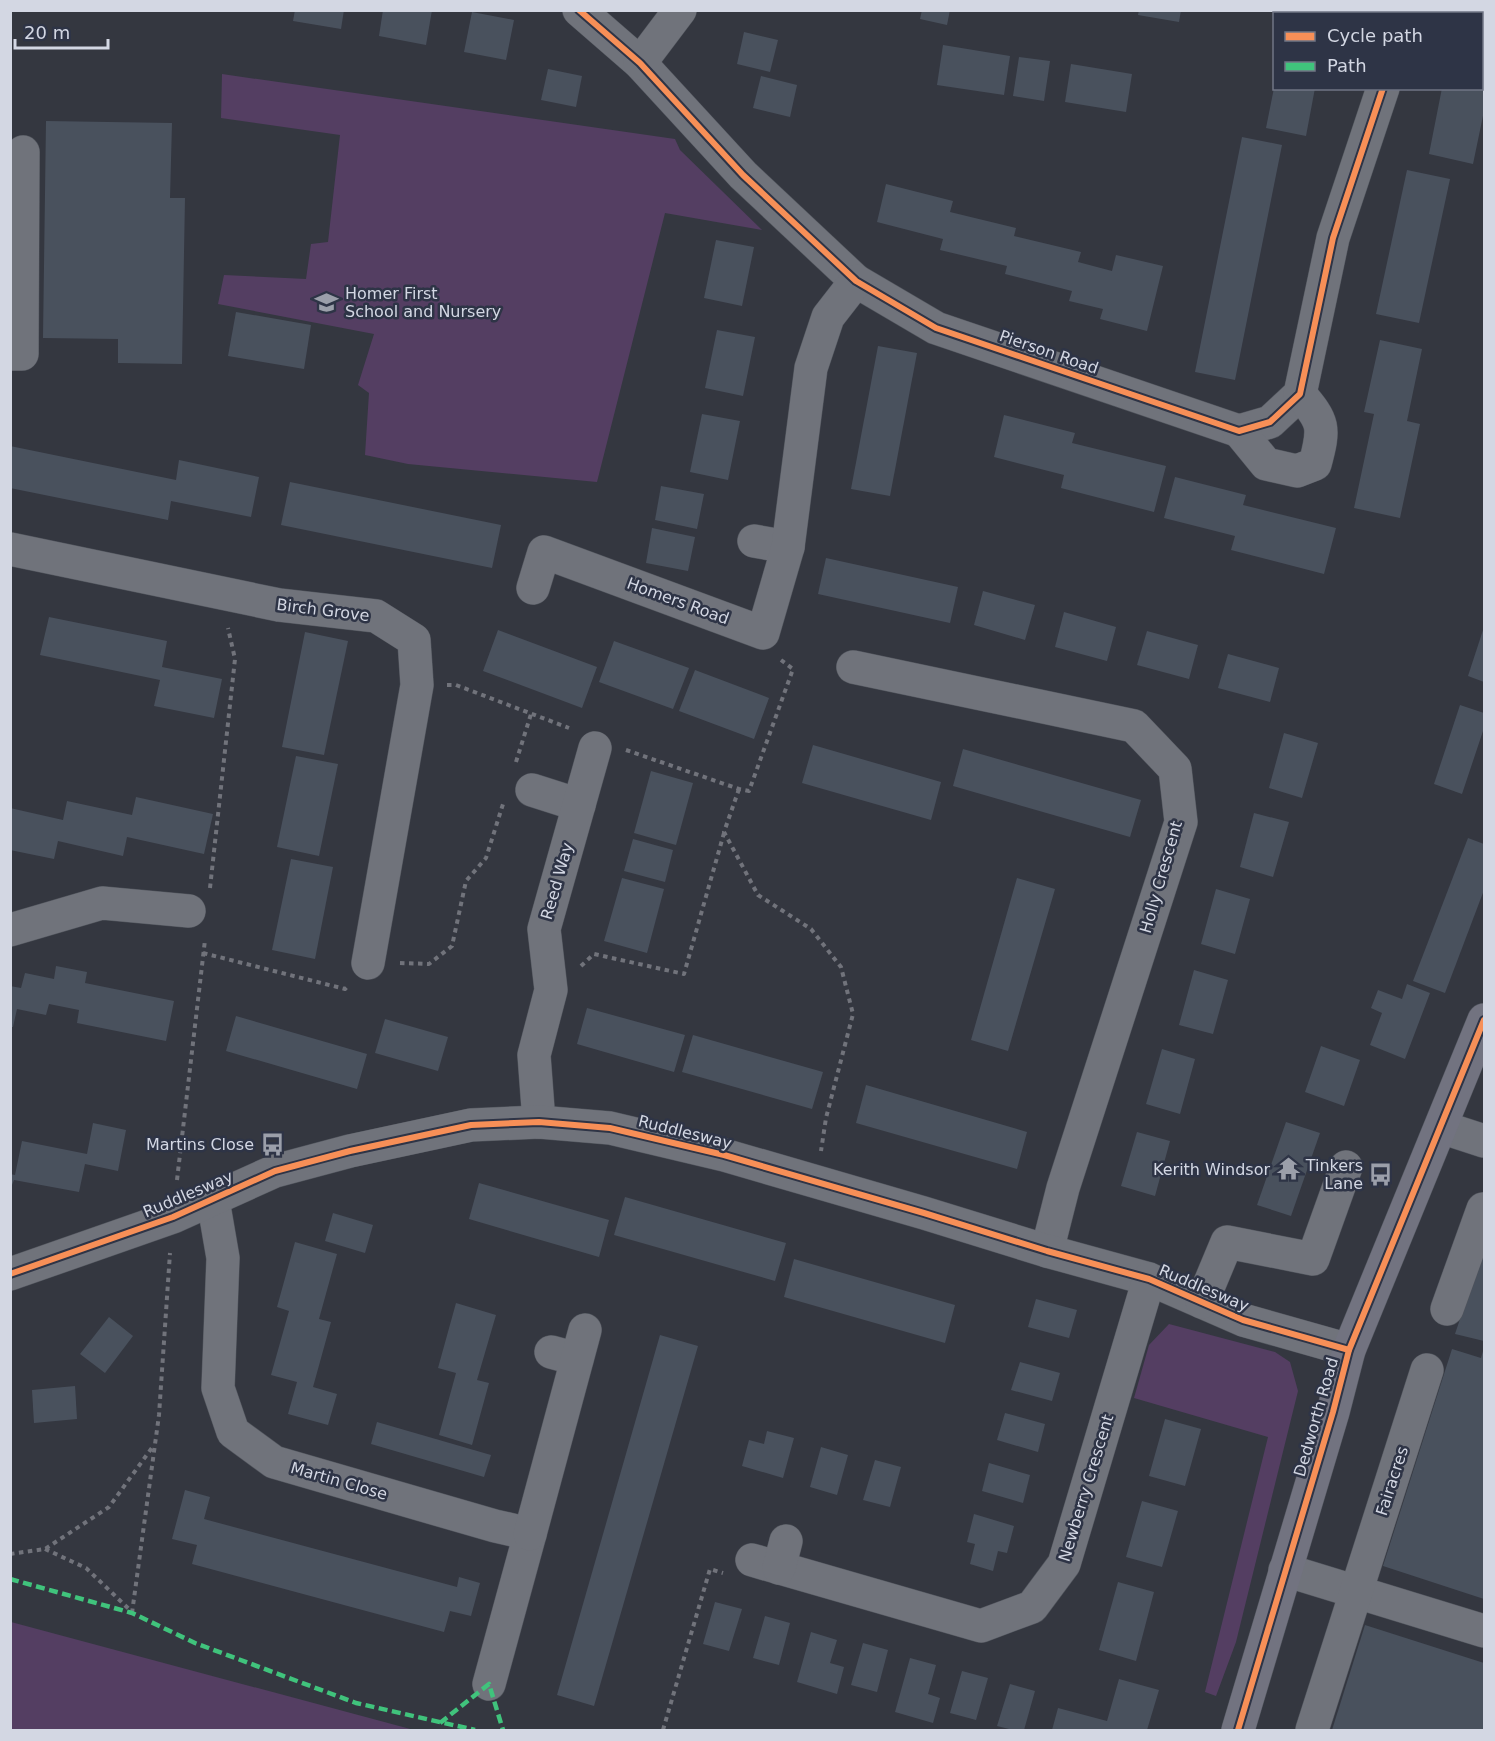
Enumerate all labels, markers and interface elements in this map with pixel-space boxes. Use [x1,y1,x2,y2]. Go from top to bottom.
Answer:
scale bar [15,12,108,50]
legend [1273,12,1483,90]
text: 20 m [24,22,70,43]
text: Cycle path [1327,25,1423,46]
text: Path [1327,55,1367,76]
place label: Homer First School and Nursery [345,284,501,321]
school or university icon: Homer First School and Nursery [314,289,340,315]
street label: Pierson Road [997,326,1101,378]
street label: Homers Road [624,574,732,628]
street label: Birch Grove [275,595,371,625]
street label: Holly Crescent [1136,819,1186,935]
street label: Reed Way [537,840,577,922]
street label: Ruddlesway [636,1111,734,1153]
bus stop icon: Martins Close [259,1131,285,1157]
place label: Martins Close [146,1135,254,1154]
temple icon: Kerith Windsor [1275,1156,1301,1182]
place label: Tinkers Lane [1305,1156,1363,1193]
place label: Kerith Windsor [1153,1160,1270,1179]
bus stop icon: Tinkers Lane [1368,1161,1394,1187]
street label: Ruddlesway [140,1167,236,1221]
street label: Ruddlesway [1156,1261,1252,1315]
street label: Dedworth Road [1290,1355,1342,1479]
street label: Newberry Crescent [1055,1412,1117,1564]
street label: Fairacres [1372,1444,1412,1518]
street label: Martin Close [288,1458,390,1504]

